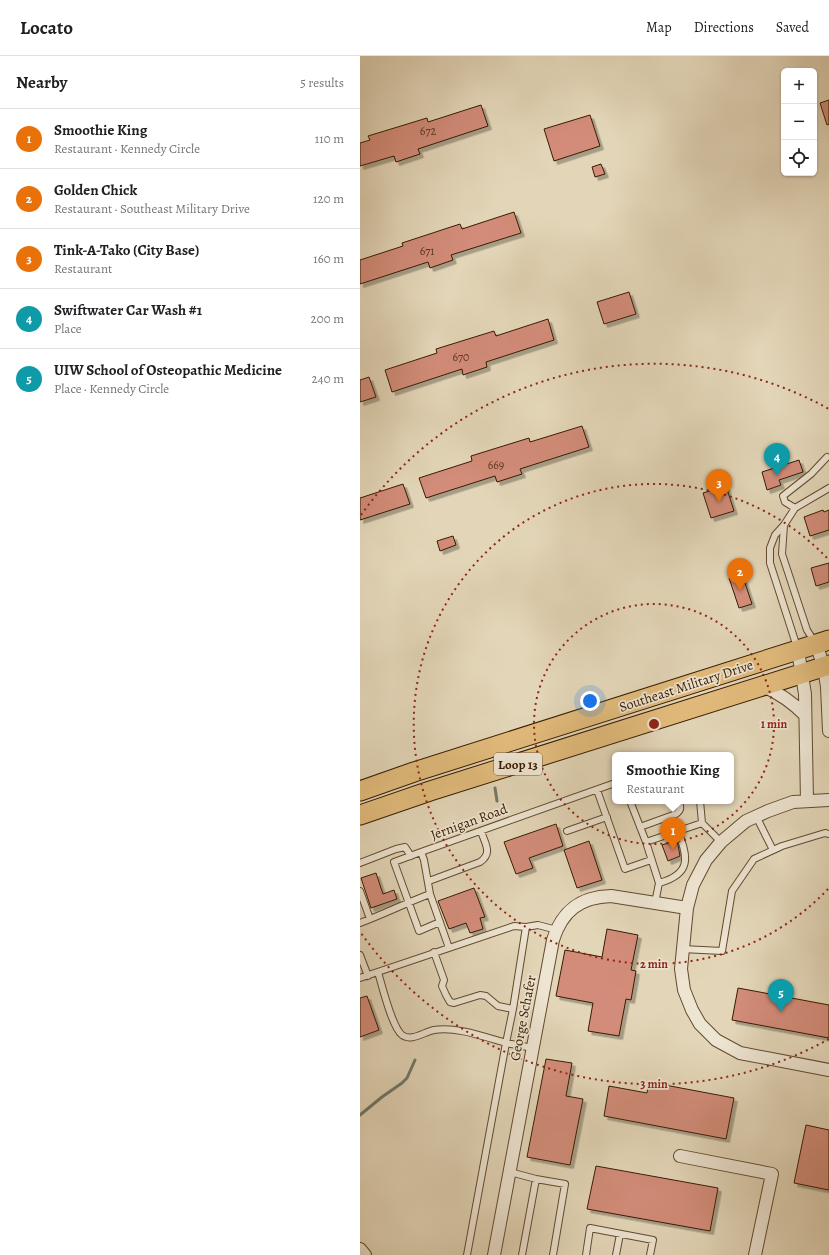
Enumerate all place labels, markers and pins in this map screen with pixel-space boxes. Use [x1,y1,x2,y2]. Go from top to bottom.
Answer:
pin: 4 [764,443,790,476]
pin: 3 [706,469,732,502]
pin: 2 [727,558,753,591]
centre of rings [647,717,661,731]
pin: 1 [660,817,686,850]
pin: 5 [768,979,794,1012]

